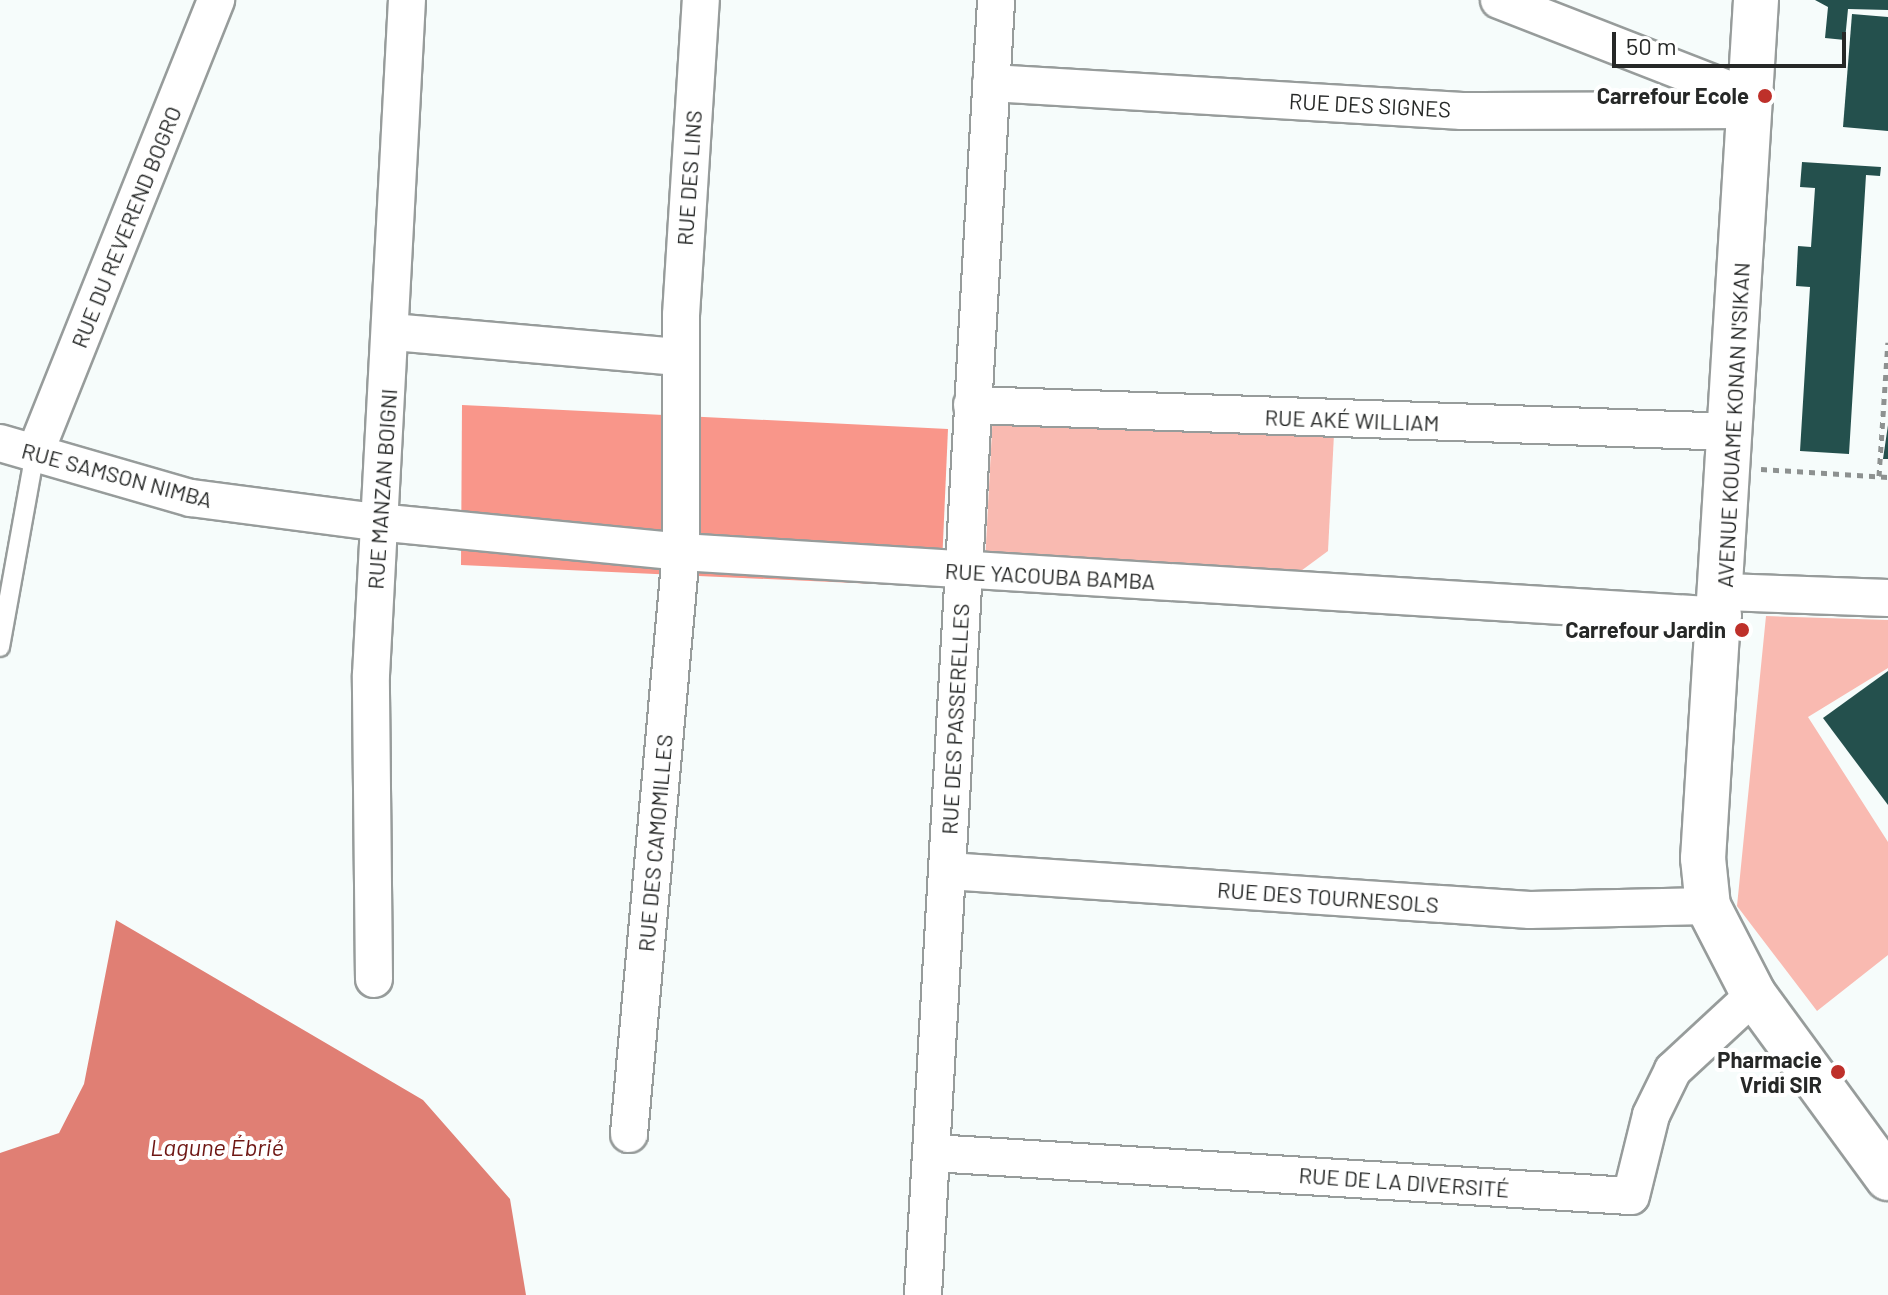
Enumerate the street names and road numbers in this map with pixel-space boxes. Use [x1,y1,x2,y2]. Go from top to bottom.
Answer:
street label: RUE DES SIGNES [1288,88,1452,122]
street label: RUE DU REVEREND BOGRO [65,102,187,352]
street label: RUE DES LINS [671,109,707,247]
street label: AVENUE KOUAME KONAN N'SIKAN [1711,262,1755,588]
street label: RUE MANZAN BOIGNI [362,388,402,590]
street label: RUE AKÉ WILLIAM [1264,404,1440,436]
street label: RUE SAMSON NIMBA [19,437,215,513]
street label: RUE YACOUBA BAMBA [944,557,1156,595]
street label: RUE DES PASSERELLES [936,603,974,835]
street label: RUE DES CAMOMILLES [632,733,678,953]
street label: RUE DES TOURNESOLS [1216,876,1440,918]
street label: RUE DE LA DIVERSITÉ [1298,1161,1510,1203]

